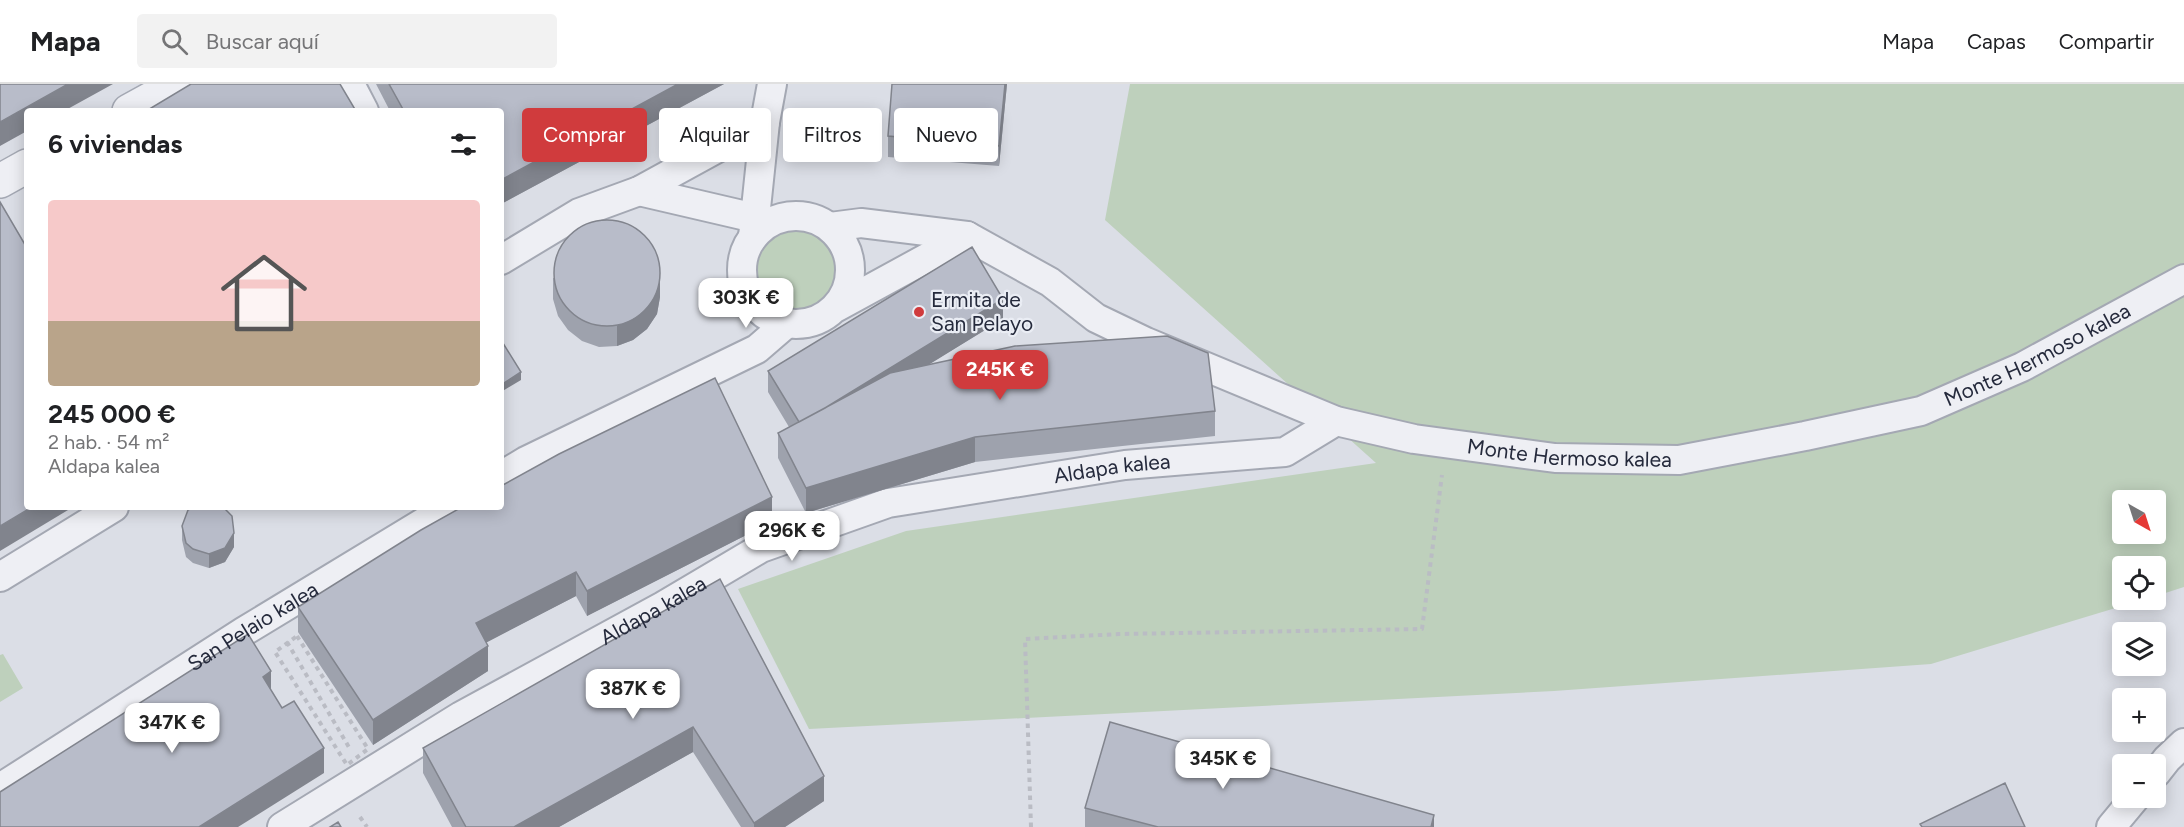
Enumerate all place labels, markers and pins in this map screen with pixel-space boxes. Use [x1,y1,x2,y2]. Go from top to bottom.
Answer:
pin: 303K € [697,278,795,329]
place label: Ermita de San Pelayo [931,287,1033,336]
marker: Ermita de San Pelayo [912,305,926,319]
pin: 245K € [951,350,1049,401]
pin: 296K € [743,511,841,562]
pin: 387K € [584,669,682,720]
pin: 347K € [123,703,221,754]
pin: 345K € [1174,739,1272,790]

